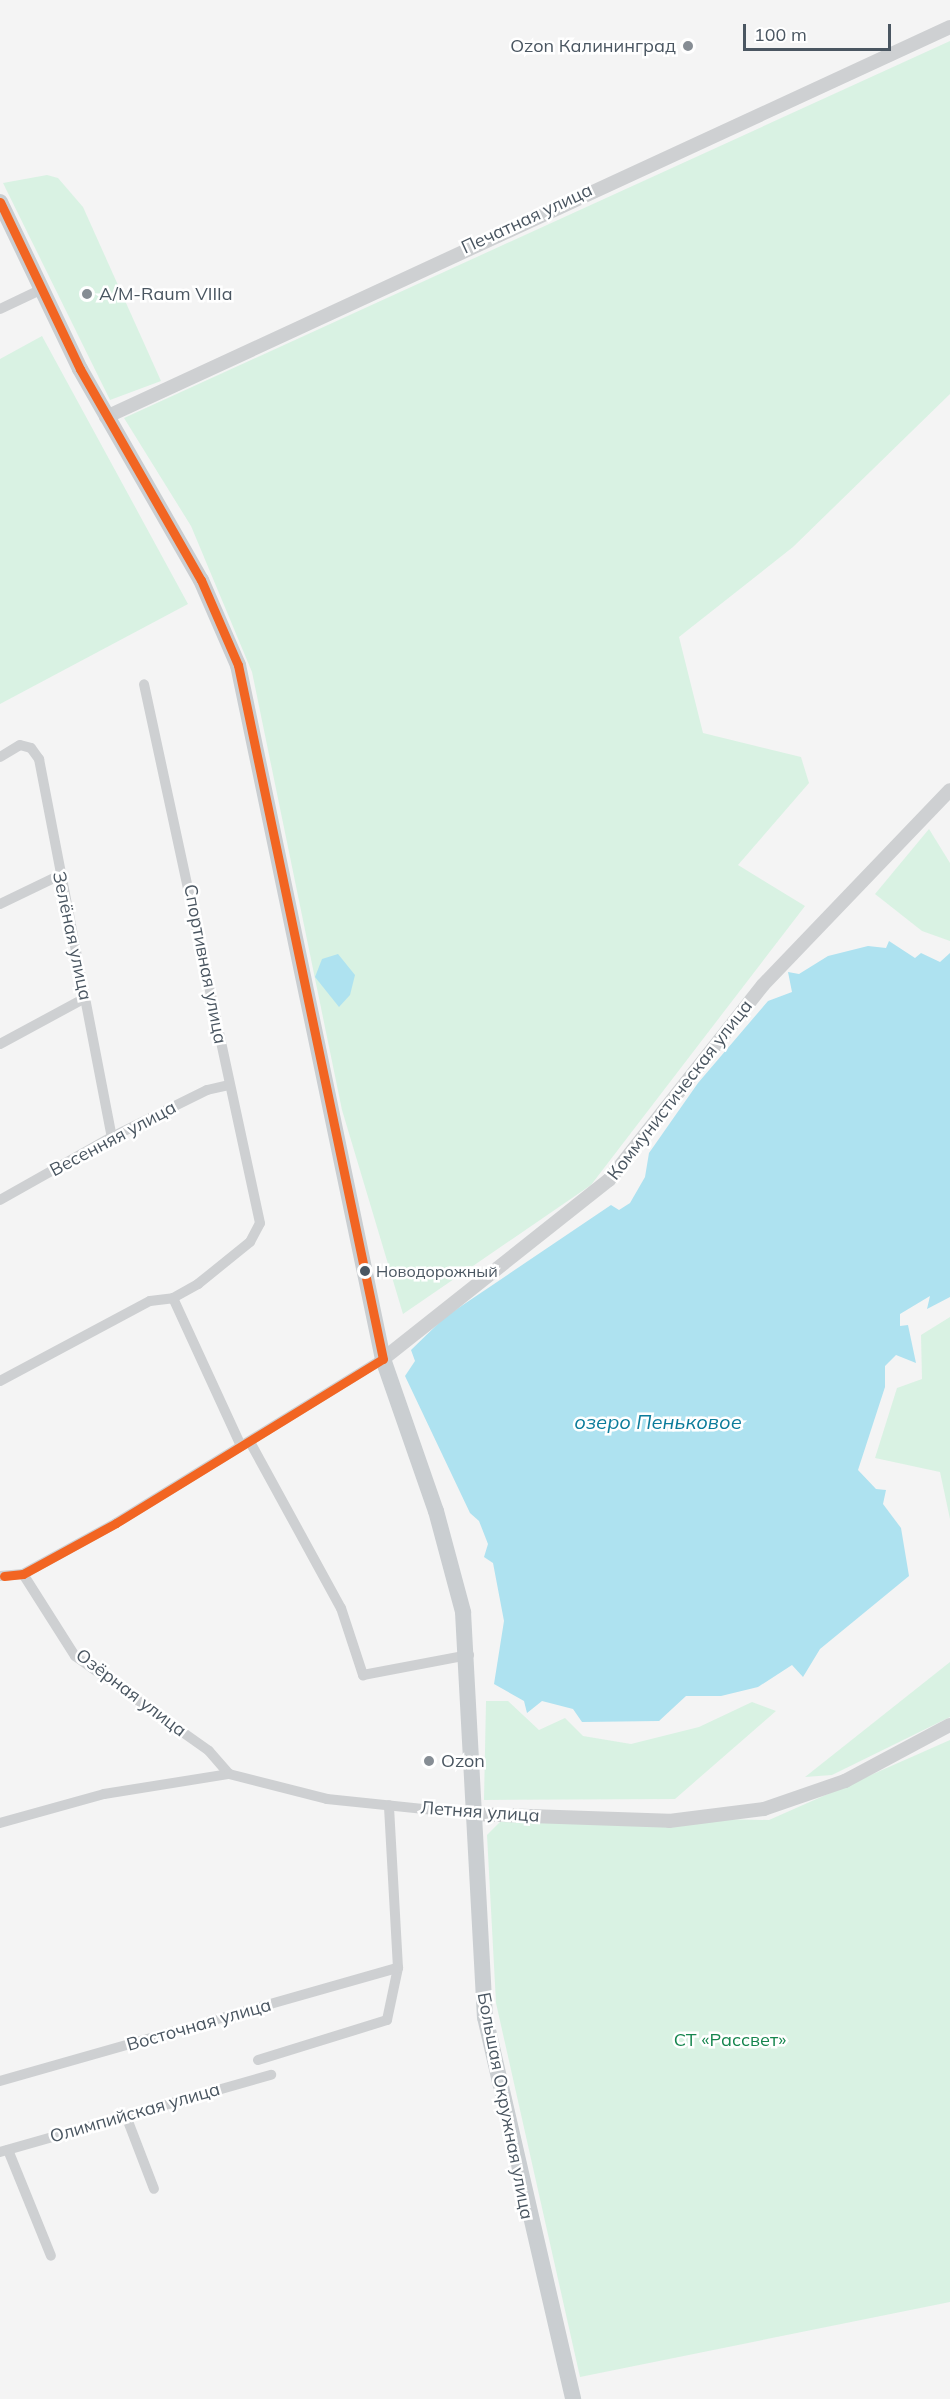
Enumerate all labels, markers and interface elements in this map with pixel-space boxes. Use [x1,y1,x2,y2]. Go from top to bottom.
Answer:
scale bar [746,12,894,50]
text: 100 m [754,23,807,46]
place label: Ozon Калининград [510,35,676,57]
marker: Ozon Калининград [681,39,695,53]
street label: Печатная улица [458,179,596,259]
place label: A/M-Raum VIIIa [99,283,233,305]
marker: A/M-Raum VIIIa [80,287,94,301]
street label: Зелёная улица [48,870,96,1002]
street label: Спортивная улица [179,882,231,1046]
street label: Коммунистическая улица [603,996,757,1184]
street label: Весенняя улица [46,1097,180,1181]
place label: Новодорожный [376,1261,498,1281]
marker: Новодорожный [359,1265,371,1277]
water label: озеро Пеньковое [574,1409,742,1433]
street label: Озёрная улица [71,1644,191,1742]
place label: Ozon [441,1750,485,1772]
marker: Ozon [422,1754,436,1768]
street label: Летняя улица [420,1797,540,1827]
street label: Большая Окружная улица [472,1991,538,2221]
street label: Восточная улица [124,1994,274,2056]
park label: СТ «Рассвет» [674,2029,786,2051]
street label: Олимпийская улица [47,2078,223,2148]

